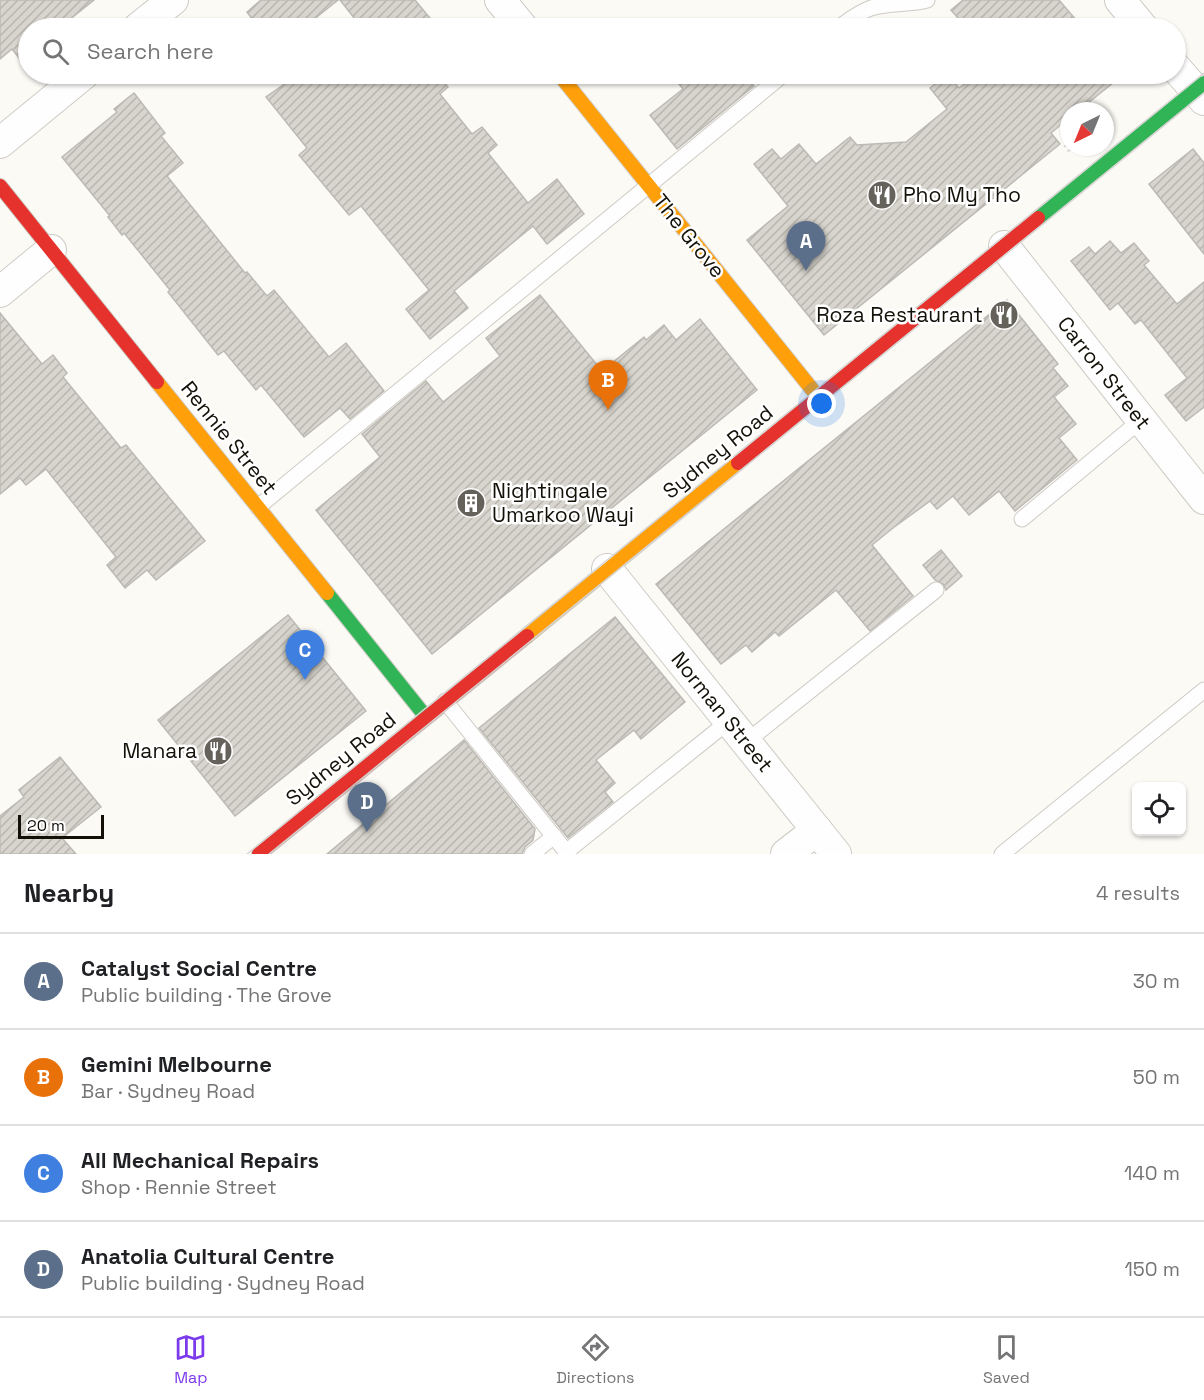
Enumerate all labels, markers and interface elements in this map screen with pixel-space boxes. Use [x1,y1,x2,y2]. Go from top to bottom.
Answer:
search box [18,18,1186,84]
icon: search [39,35,72,68]
text: Search here [87,37,214,65]
north arrow [1060,102,1114,156]
restaurant icon: Pho My Tho [866,179,898,211]
place label: Pho My Tho [903,181,1021,208]
street label: The Grove [647,188,731,283]
pin: A [786,222,826,271]
restaurant icon: Roza Restaurant [988,299,1020,331]
place label: Roza Restaurant [816,301,983,328]
street label: Carron Street [1052,311,1157,435]
pin: B [588,360,628,410]
street label: Rennie Street [175,375,283,500]
your location [807,389,836,418]
street label: Sydney Road [657,399,778,504]
place label: Nightingale Umarkoo Wayi [492,477,634,528]
building icon: Nightingale Umarkoo Wayi [455,487,487,519]
pin: C [286,630,324,680]
street label: Norman Street [666,646,779,777]
street label: Sydney Road [280,706,401,811]
restaurant icon: Manara [202,735,234,767]
place label: Manara [122,737,197,764]
pin: D [348,782,386,832]
map controls [1132,782,1186,836]
button: locate [1132,782,1186,836]
scale bar [18,812,104,840]
text: 20 m [27,815,65,836]
text: Nearby [24,876,114,910]
text: 4 results [1096,880,1180,906]
text: Catalyst Social Centre [81,954,317,982]
text: A [37,968,50,994]
text: 30 m [1133,968,1180,994]
text: Public building · The Grove [81,982,332,1008]
text: Gemini Melbourne [81,1050,272,1078]
text: B [37,1064,50,1090]
text: 50 m [1133,1064,1180,1090]
text: Bar · Sydney Road [81,1078,255,1104]
text: All Mechanical Repairs [81,1146,319,1174]
text: C [37,1160,50,1186]
text: 140 m [1124,1160,1180,1186]
text: Shop · Rennie Street [81,1174,277,1200]
text: Anatolia Cultural Centre [81,1242,334,1270]
text: D [37,1256,50,1282]
text: 150 m [1125,1256,1180,1282]
text: Public building · Sydney Road [81,1270,365,1296]
tab: Map [174,1331,208,1388]
tab: Directions [556,1331,635,1388]
tab: Saved [983,1331,1030,1388]

